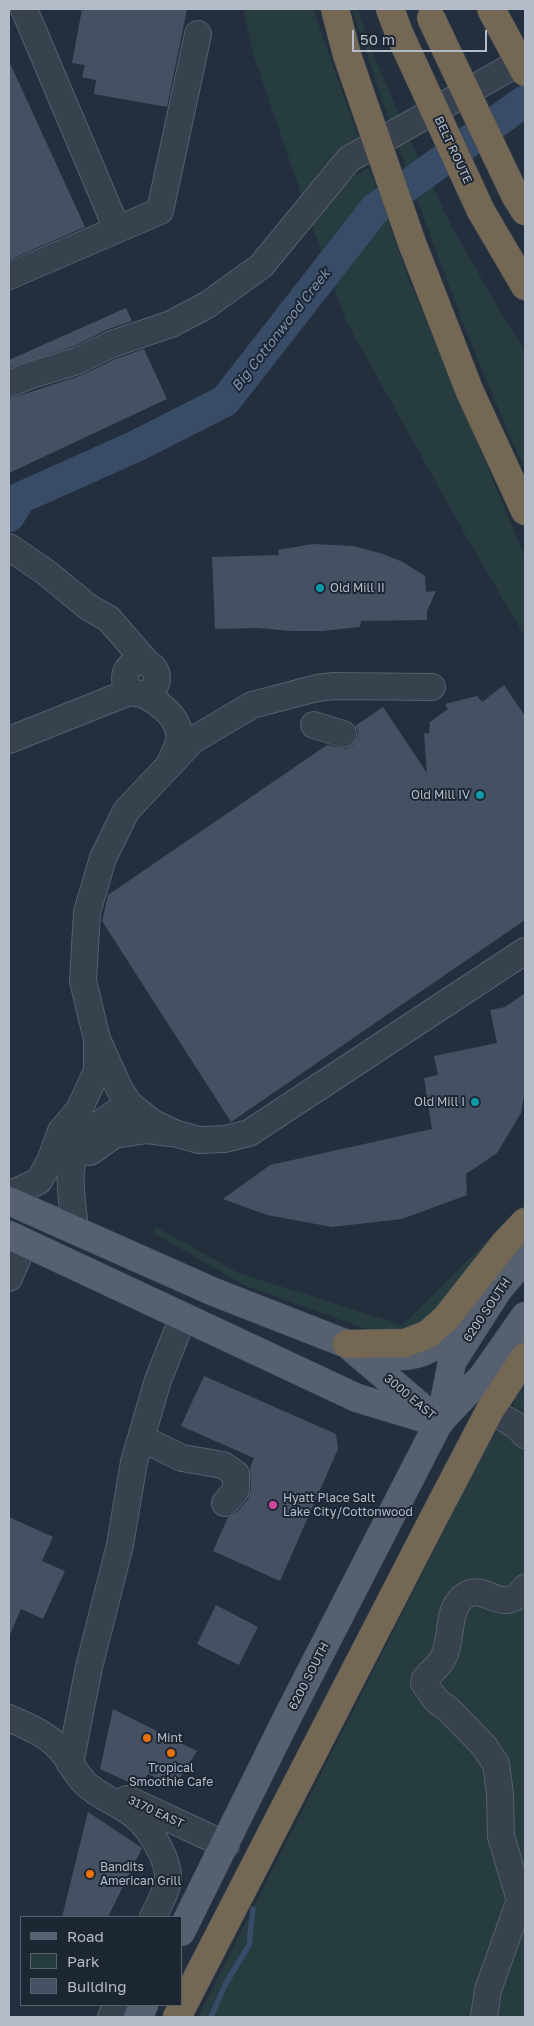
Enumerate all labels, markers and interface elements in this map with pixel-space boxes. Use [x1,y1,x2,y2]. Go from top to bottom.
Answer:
scale bar [354,20,489,52]
text: 50 m [360,30,395,48]
street label: BELT ROUTE [431,114,475,186]
water label: Big Cottonwood Creek [228,266,334,394]
place label: Old Mill II [330,581,385,595]
marker: Old Mill II [314,582,326,594]
place label: Old Mill IV [411,788,470,802]
marker: Old Mill IV [474,789,486,801]
place label: Old Mill I [414,1095,465,1109]
marker: Old Mill I [469,1096,481,1108]
street label: 6200 SOUTH [460,1275,514,1345]
street label: 3000 EAST [381,1371,439,1423]
place label: Hyatt Place Salt Lake City/Cottonwood [283,1491,413,1519]
marker: Hyatt Place Salt Lake City/Cottonwood [267,1499,279,1511]
street label: 6200 SOUTH [286,1640,332,1712]
place label: Mint [157,1731,183,1745]
marker: Mint [141,1732,153,1744]
marker: Tropical Smoothie Cafe [165,1747,177,1759]
place label: Tropical Smoothie Cafe [129,1761,213,1789]
street label: 3170 EAST [126,1793,186,1831]
place label: Bandits American Grill [100,1860,181,1888]
marker: Bandits American Grill [84,1868,96,1880]
legend [20,1916,182,2006]
text: Road [67,1927,104,1945]
text: Park [67,1952,99,1970]
text: Building [67,1977,127,1995]

